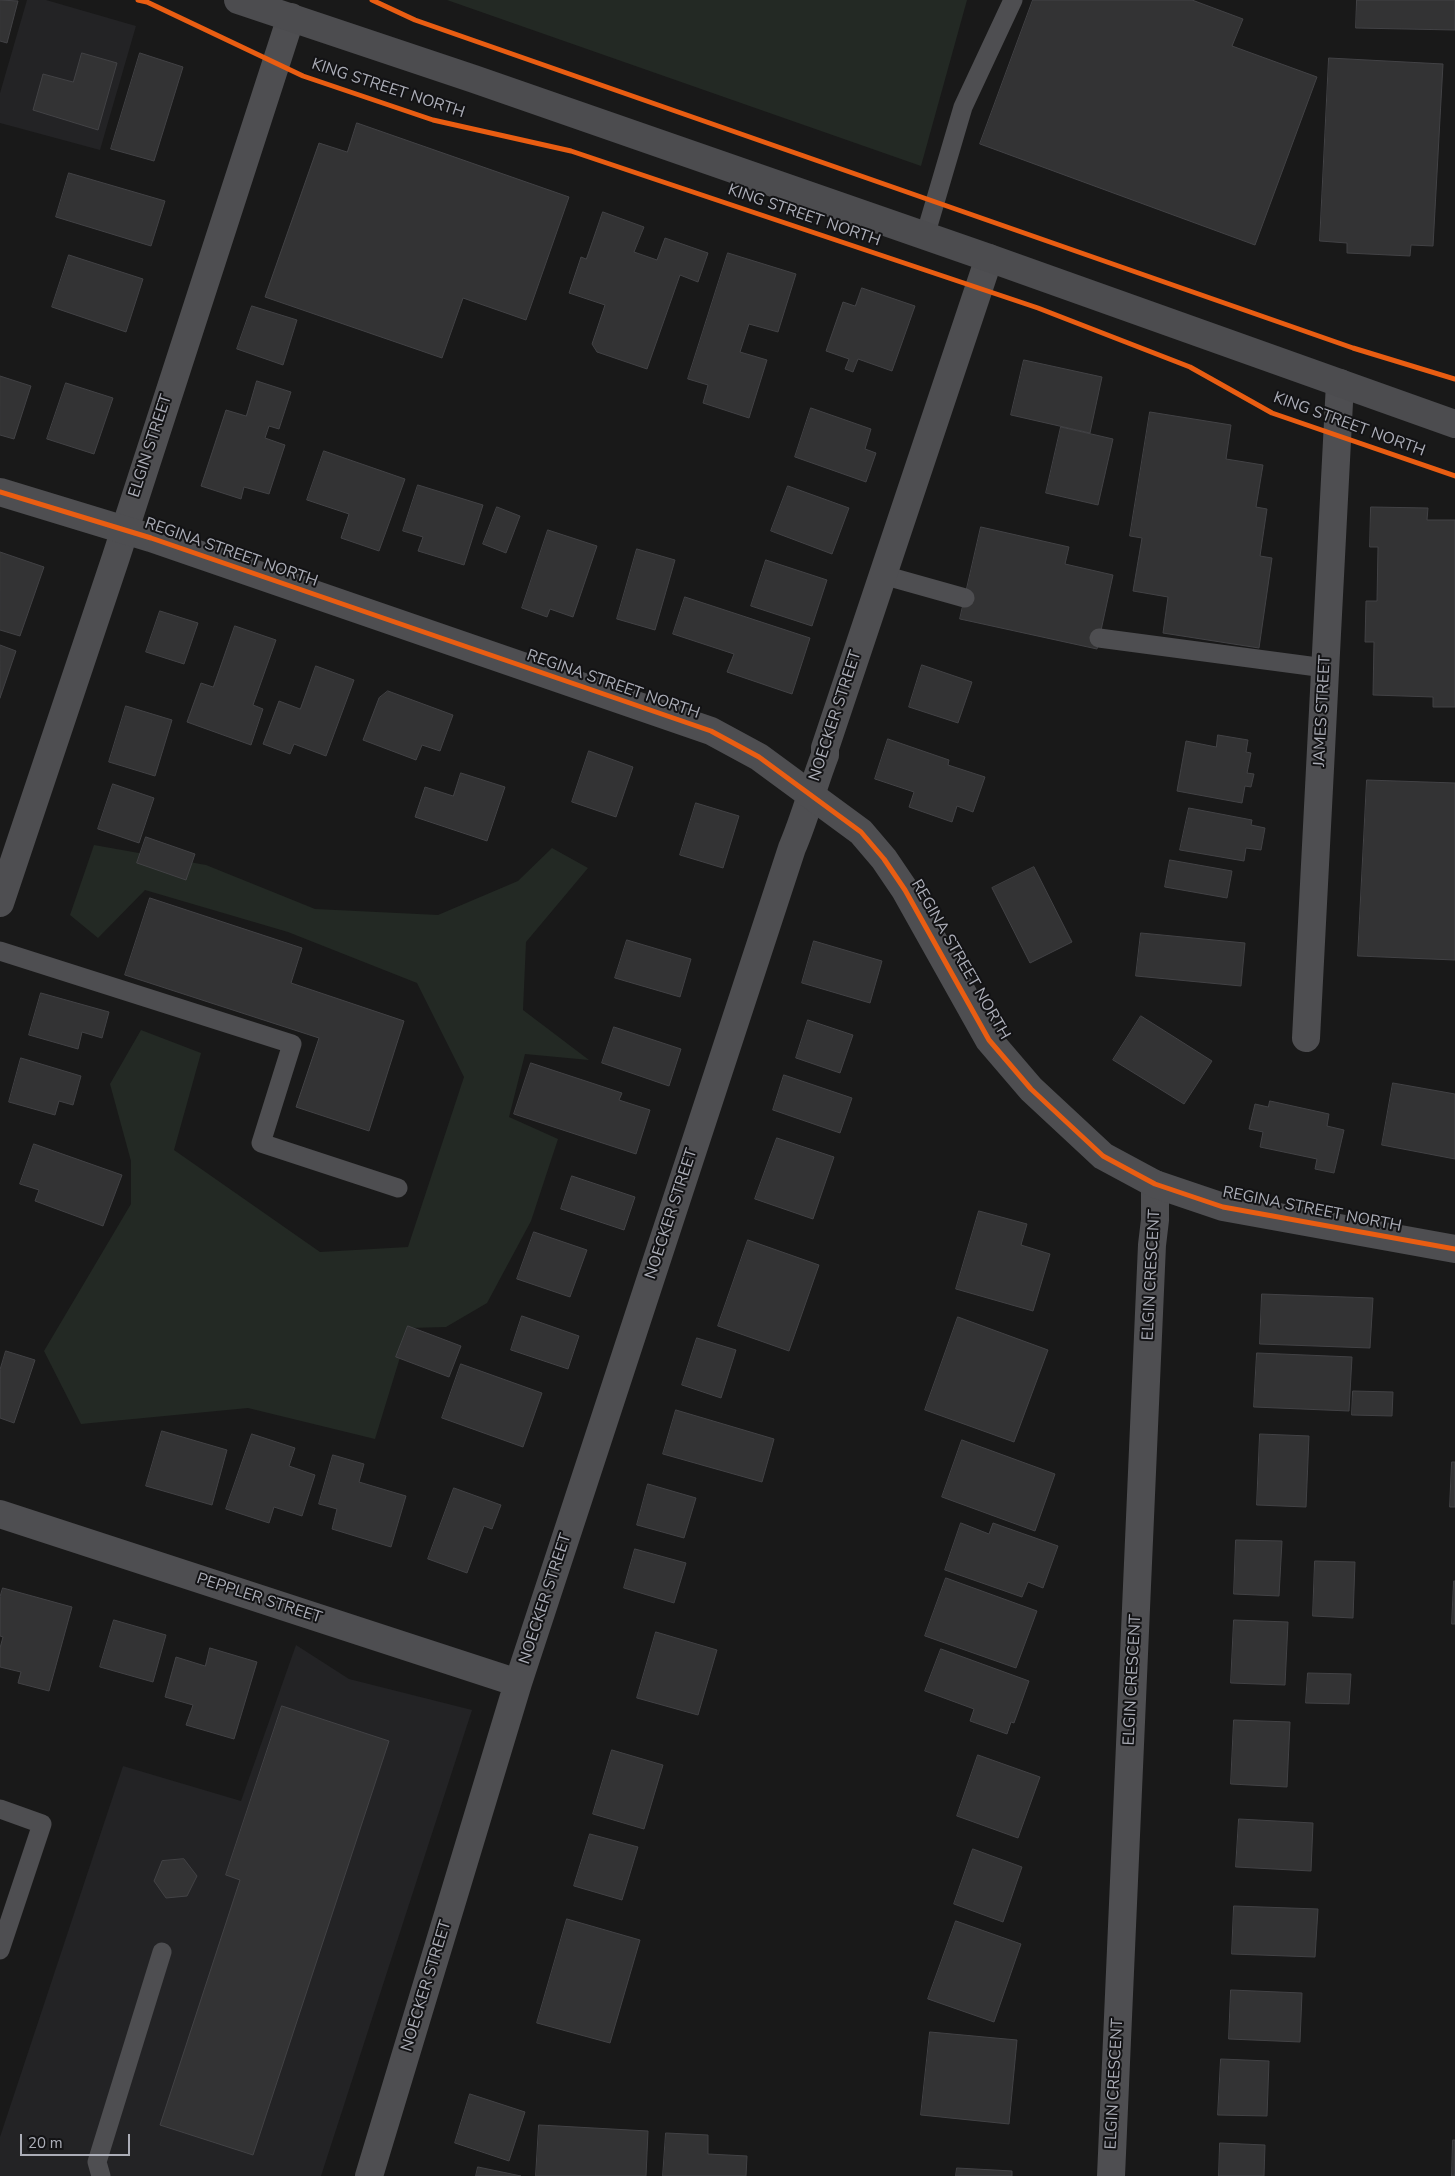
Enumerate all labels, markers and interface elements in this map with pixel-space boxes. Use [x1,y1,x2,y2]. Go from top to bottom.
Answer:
street label: KING STREET NORTH [309,55,467,123]
street label: KING STREET NORTH [725,181,883,251]
street label: KING STREET NORTH [1270,389,1428,461]
street label: ELGIN STREET [125,392,177,500]
street label: REGINA STREET NORTH [142,514,320,592]
street label: REGINA STREET NORTH [524,646,702,724]
street label: NOECKER STREET [806,648,866,784]
street label: JAMES STREET [1310,655,1336,767]
street label: REGINA STREET NORTH [906,877,1014,1043]
street label: NOECKER STREET [642,1146,702,1282]
street label: REGINA STREET NORTH [1221,1183,1403,1237]
street label: ELGIN CRESCENT [1139,1209,1165,1341]
street label: NOECKER STREET [516,1531,576,1667]
street label: PEPPLER STREET [194,1570,324,1628]
street label: ELGIN CRESCENT [1120,1614,1146,1746]
street label: NOECKER STREET [398,1918,456,2054]
street label: ELGIN CRESCENT [1102,2018,1128,2150]
scale bar [22,2124,132,2156]
text: 20 m [28,2133,63,2153]

